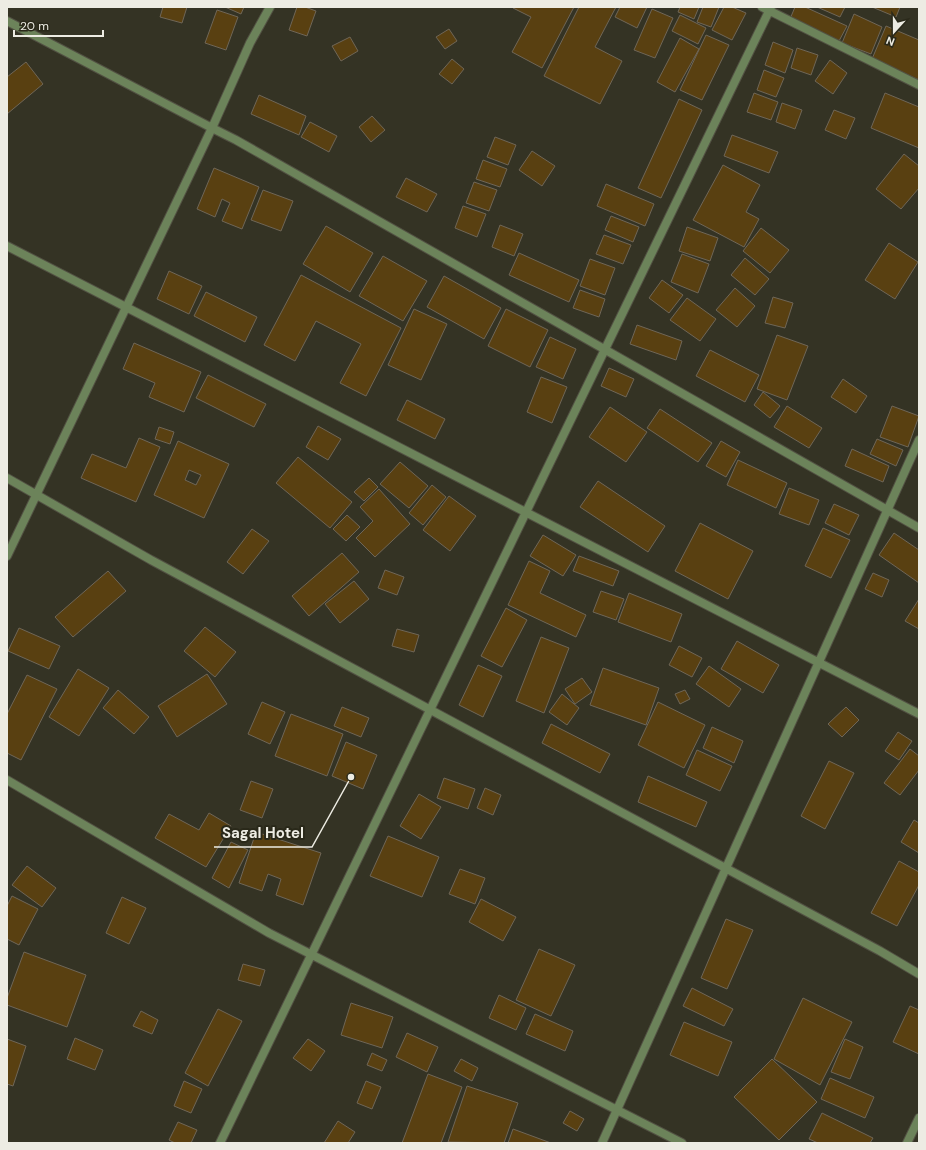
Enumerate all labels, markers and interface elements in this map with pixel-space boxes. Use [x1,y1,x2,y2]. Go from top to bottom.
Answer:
scale bar [14,12,103,38]
north arrow [874,12,914,52]
text: 20 m [20,18,49,34]
text: N [884,33,897,49]
callout: Sagal Hotel [214,820,312,847]
text: Sagal Hotel [222,823,304,843]

